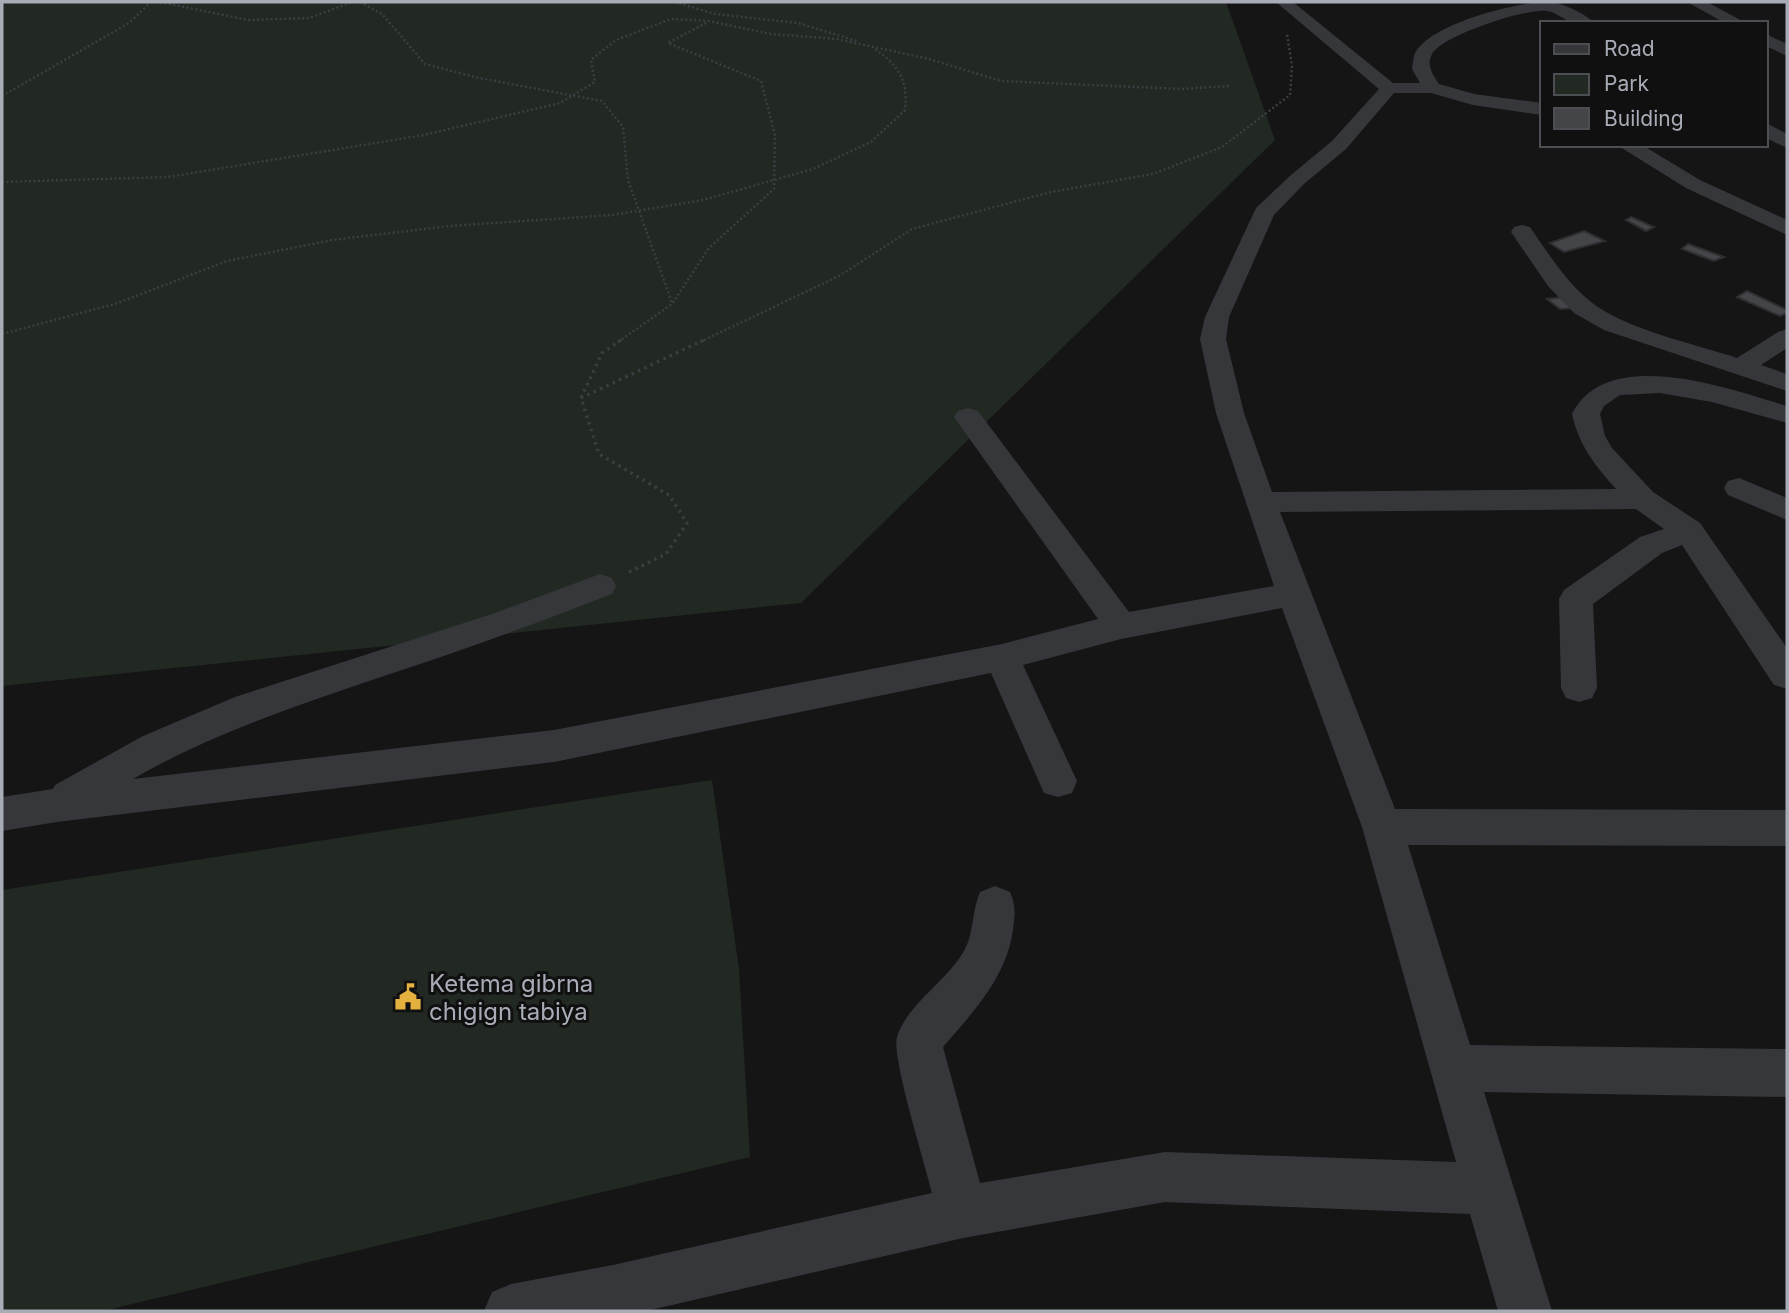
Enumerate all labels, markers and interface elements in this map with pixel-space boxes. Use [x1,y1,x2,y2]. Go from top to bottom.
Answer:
legend [1540,21,1768,147]
text: Road [1604,36,1655,61]
text: Park [1604,71,1649,96]
text: Building [1604,106,1684,131]
place label: Ketema gibrna chigign tabiya [429,969,593,1026]
public building icon: Ketema gibrna chigign tabiya [393,982,423,1012]

